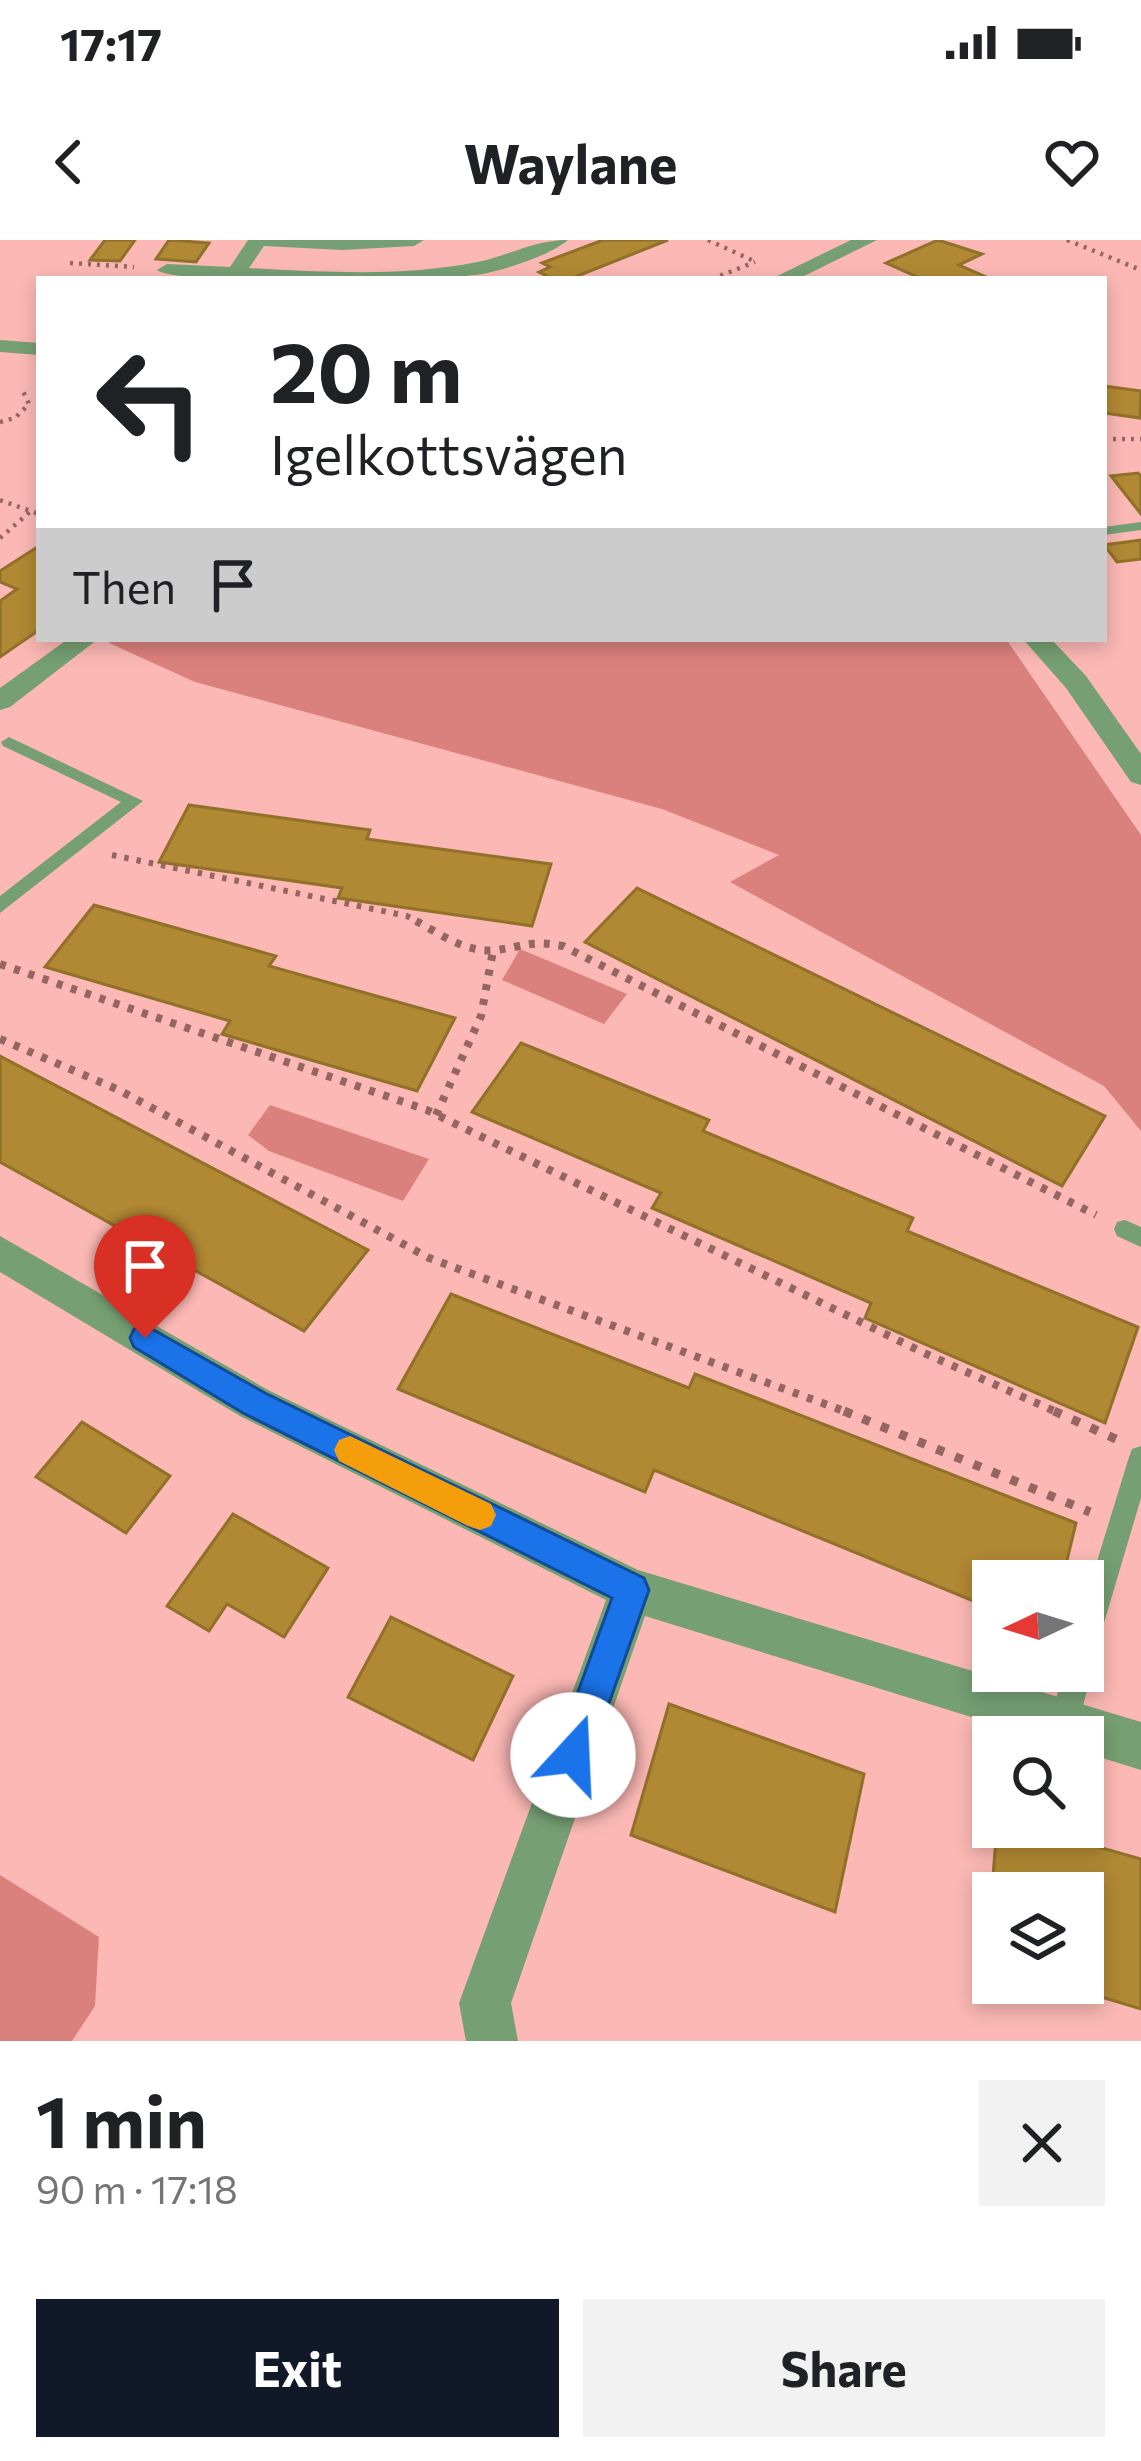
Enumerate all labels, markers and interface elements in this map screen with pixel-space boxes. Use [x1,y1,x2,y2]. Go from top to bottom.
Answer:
text: 17:17 [60,15,162,70]
icon: back [36,129,102,195]
text: Waylane [464,129,677,195]
icon: heart [1039,129,1105,195]
text: 20 m [270,318,462,420]
icon: left [72,324,228,480]
text: Igelkottsvägen [270,420,628,486]
icon: arrive [200,552,266,618]
text: Then [72,558,176,613]
pin [94,1215,196,1338]
icon: arrive [112,1233,178,1299]
north arrow [972,1560,1104,1692]
map controls [972,1560,1104,2004]
position arrow [510,1692,636,1818]
button: search [972,1716,1104,1848]
button: layers [972,1872,1104,2004]
text: 1 min [36,2075,207,2163]
button: close [979,2080,1105,2206]
text: 90 m · 17:18 [36,2164,238,2212]
button: Exit [36,2299,559,2437]
button: Share [583,2299,1105,2437]

